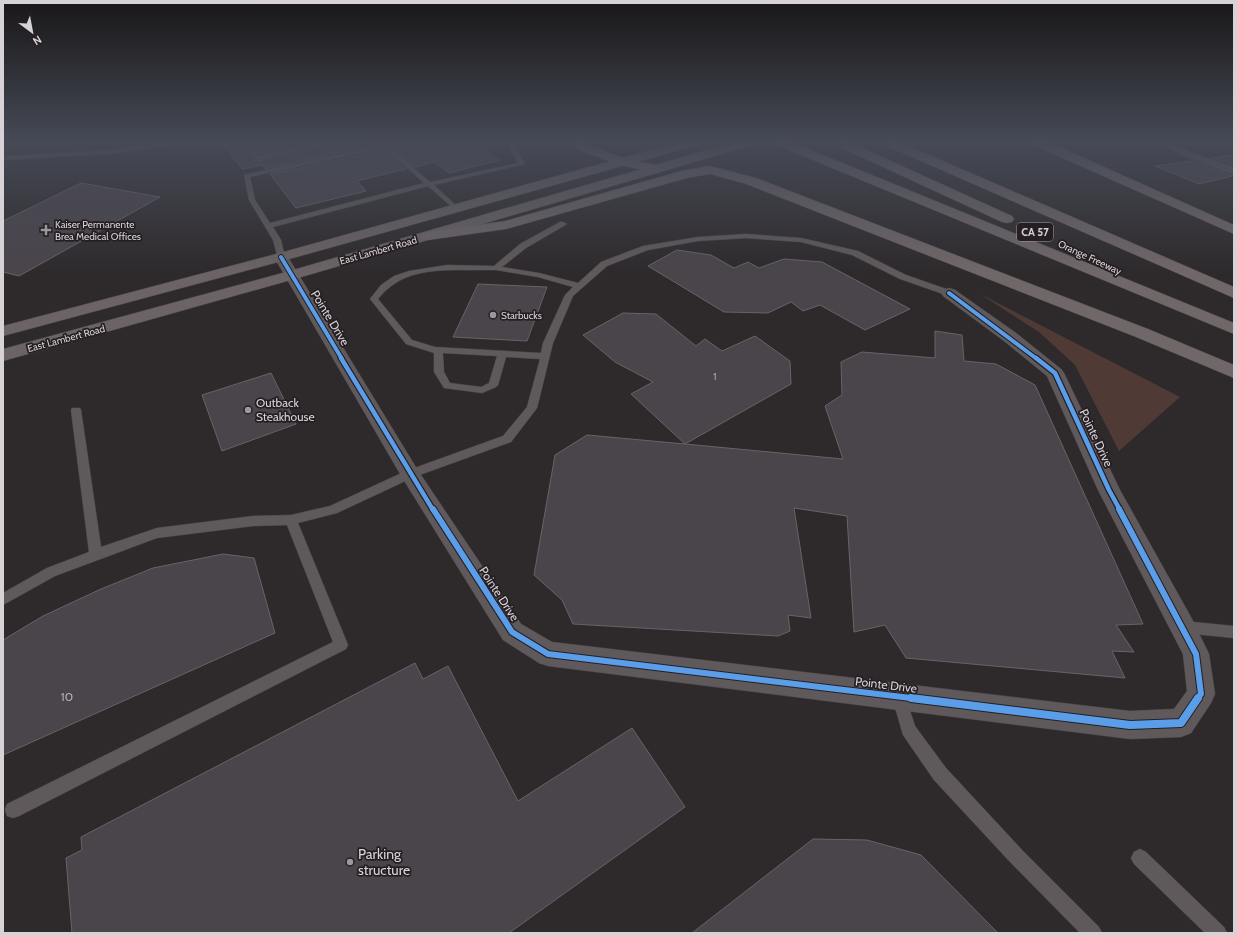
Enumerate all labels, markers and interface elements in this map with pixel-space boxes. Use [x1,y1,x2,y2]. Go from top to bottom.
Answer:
north arrow [12,12,52,52]
text: N [30,32,44,48]
place label: Kaiser Permanente Brea Medical Offices [55,218,141,243]
road number: CA 57 [1017,223,1053,241]
marker: Kaiser Permanente Brea Medical Offices [40,224,52,236]
street label: East Lambert Road [338,233,418,268]
street label: Orange Freeway [1056,237,1124,278]
street label: Pointe Drive [308,287,353,348]
place label: Starbucks [501,309,542,322]
marker: Starbucks [488,310,498,320]
street label: East Lambert Road [26,322,106,355]
house number: 1 [713,370,717,383]
place label: Outback Steakhouse [256,395,315,424]
marker: Outback Steakhouse [243,405,253,415]
street label: Pointe Drive [1077,406,1116,469]
street label: Pointe Drive [476,564,523,624]
street label: Pointe Drive [854,673,918,696]
house number: 10 [61,689,73,704]
place label: Parking structure [358,845,410,879]
marker: Parking structure [345,857,355,867]

